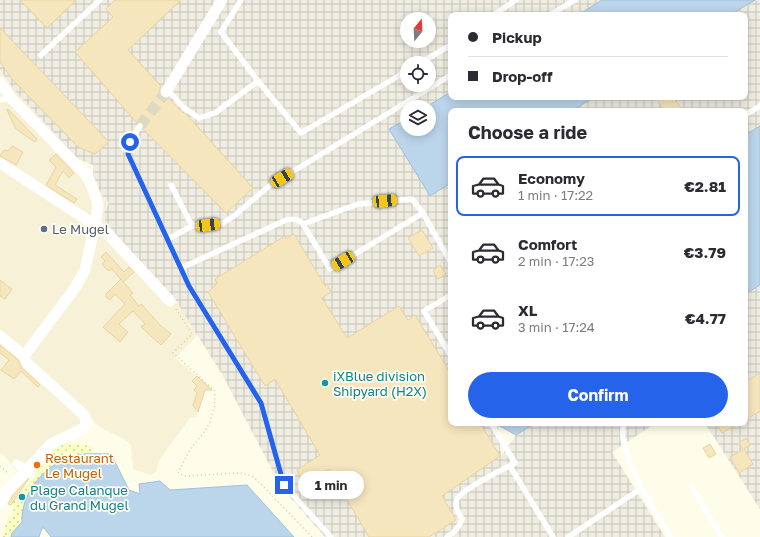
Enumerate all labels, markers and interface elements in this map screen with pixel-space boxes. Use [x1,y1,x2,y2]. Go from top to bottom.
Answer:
north arrow [400,12,436,48]
map controls [400,12,436,136]
text: Pickup [492,28,542,46]
button: locate [400,56,436,92]
text: Drop-off [492,67,552,85]
button: layers [400,100,436,136]
text: Choose a ride [468,121,587,143]
route start [121,133,139,151]
car [269,167,295,189]
icon: car [470,168,506,204]
text: Economy [518,169,585,187]
text: €2.81 [684,177,726,195]
text: 1 min · 17:22 [518,187,593,203]
car [372,194,398,208]
car [195,218,221,232]
place label: Le Mugel [52,221,109,237]
marker: Le Mugel [39,224,49,234]
icon: car [470,234,506,270]
text: Comfort [518,235,577,253]
text: €3.79 [684,243,726,261]
car [330,250,356,272]
text: 2 min · 17:23 [518,253,594,269]
icon: car [470,300,506,336]
text: XL [518,301,537,319]
text: €4.77 [685,309,726,327]
text: 3 min · 17:24 [518,319,595,335]
place label: iXBlue division Shipyard (H2X) [333,368,427,399]
button: Confirm [468,372,728,418]
marker: iXBlue division Shipyard (H2X) [320,378,330,388]
place label: Restaurant Le Mugel [45,450,114,481]
marker: Restaurant Le Mugel [32,460,42,470]
callout: 1 min [298,471,364,499]
route end [275,476,293,494]
text: 1 min [315,477,347,493]
place label: Plage Calanque du Grand Mugel [30,482,129,513]
marker: Plage Calanque du Grand Mugel [17,492,27,502]

